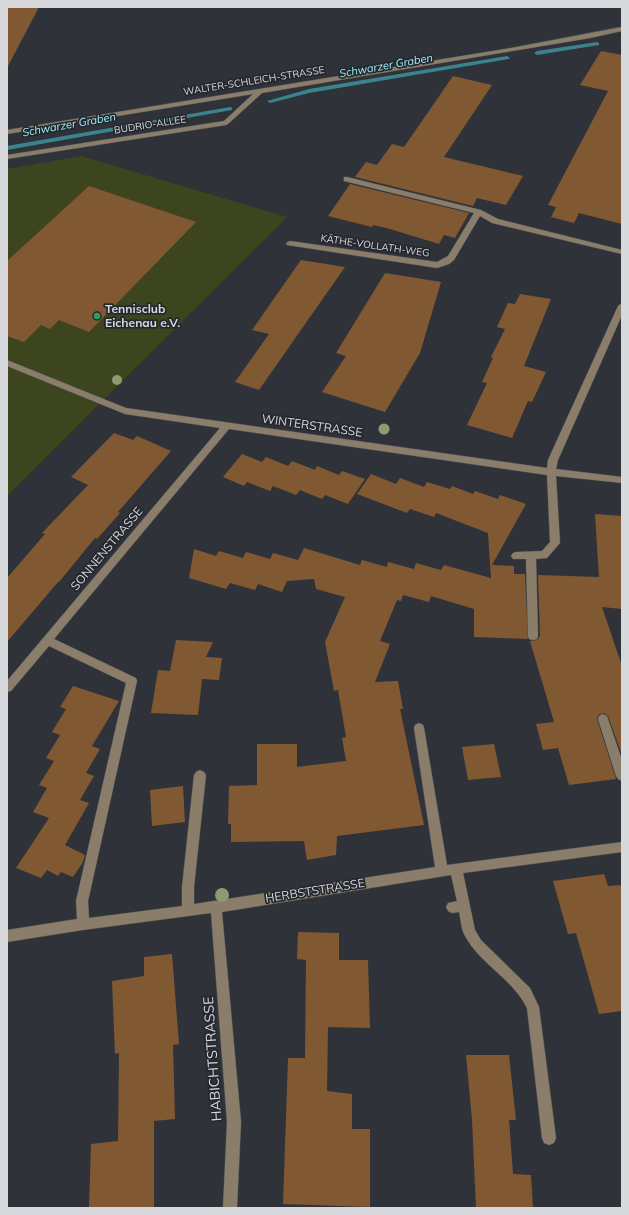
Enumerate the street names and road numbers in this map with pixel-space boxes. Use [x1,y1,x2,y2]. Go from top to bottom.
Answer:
street label: WALTER-SCHLEICH-STRASSE [183,64,325,98]
street label: BUDRIO-ALLEE [113,113,187,137]
street label: KÄTHE-VOLLATH-WEG [320,232,430,260]
street label: WINTERSTRASSE [261,412,363,440]
street label: SONNENSTRASSE [68,504,146,594]
street label: HERBSTSTRASSE [264,876,366,906]
street label: HABICHTSTRASSE [200,996,226,1122]

